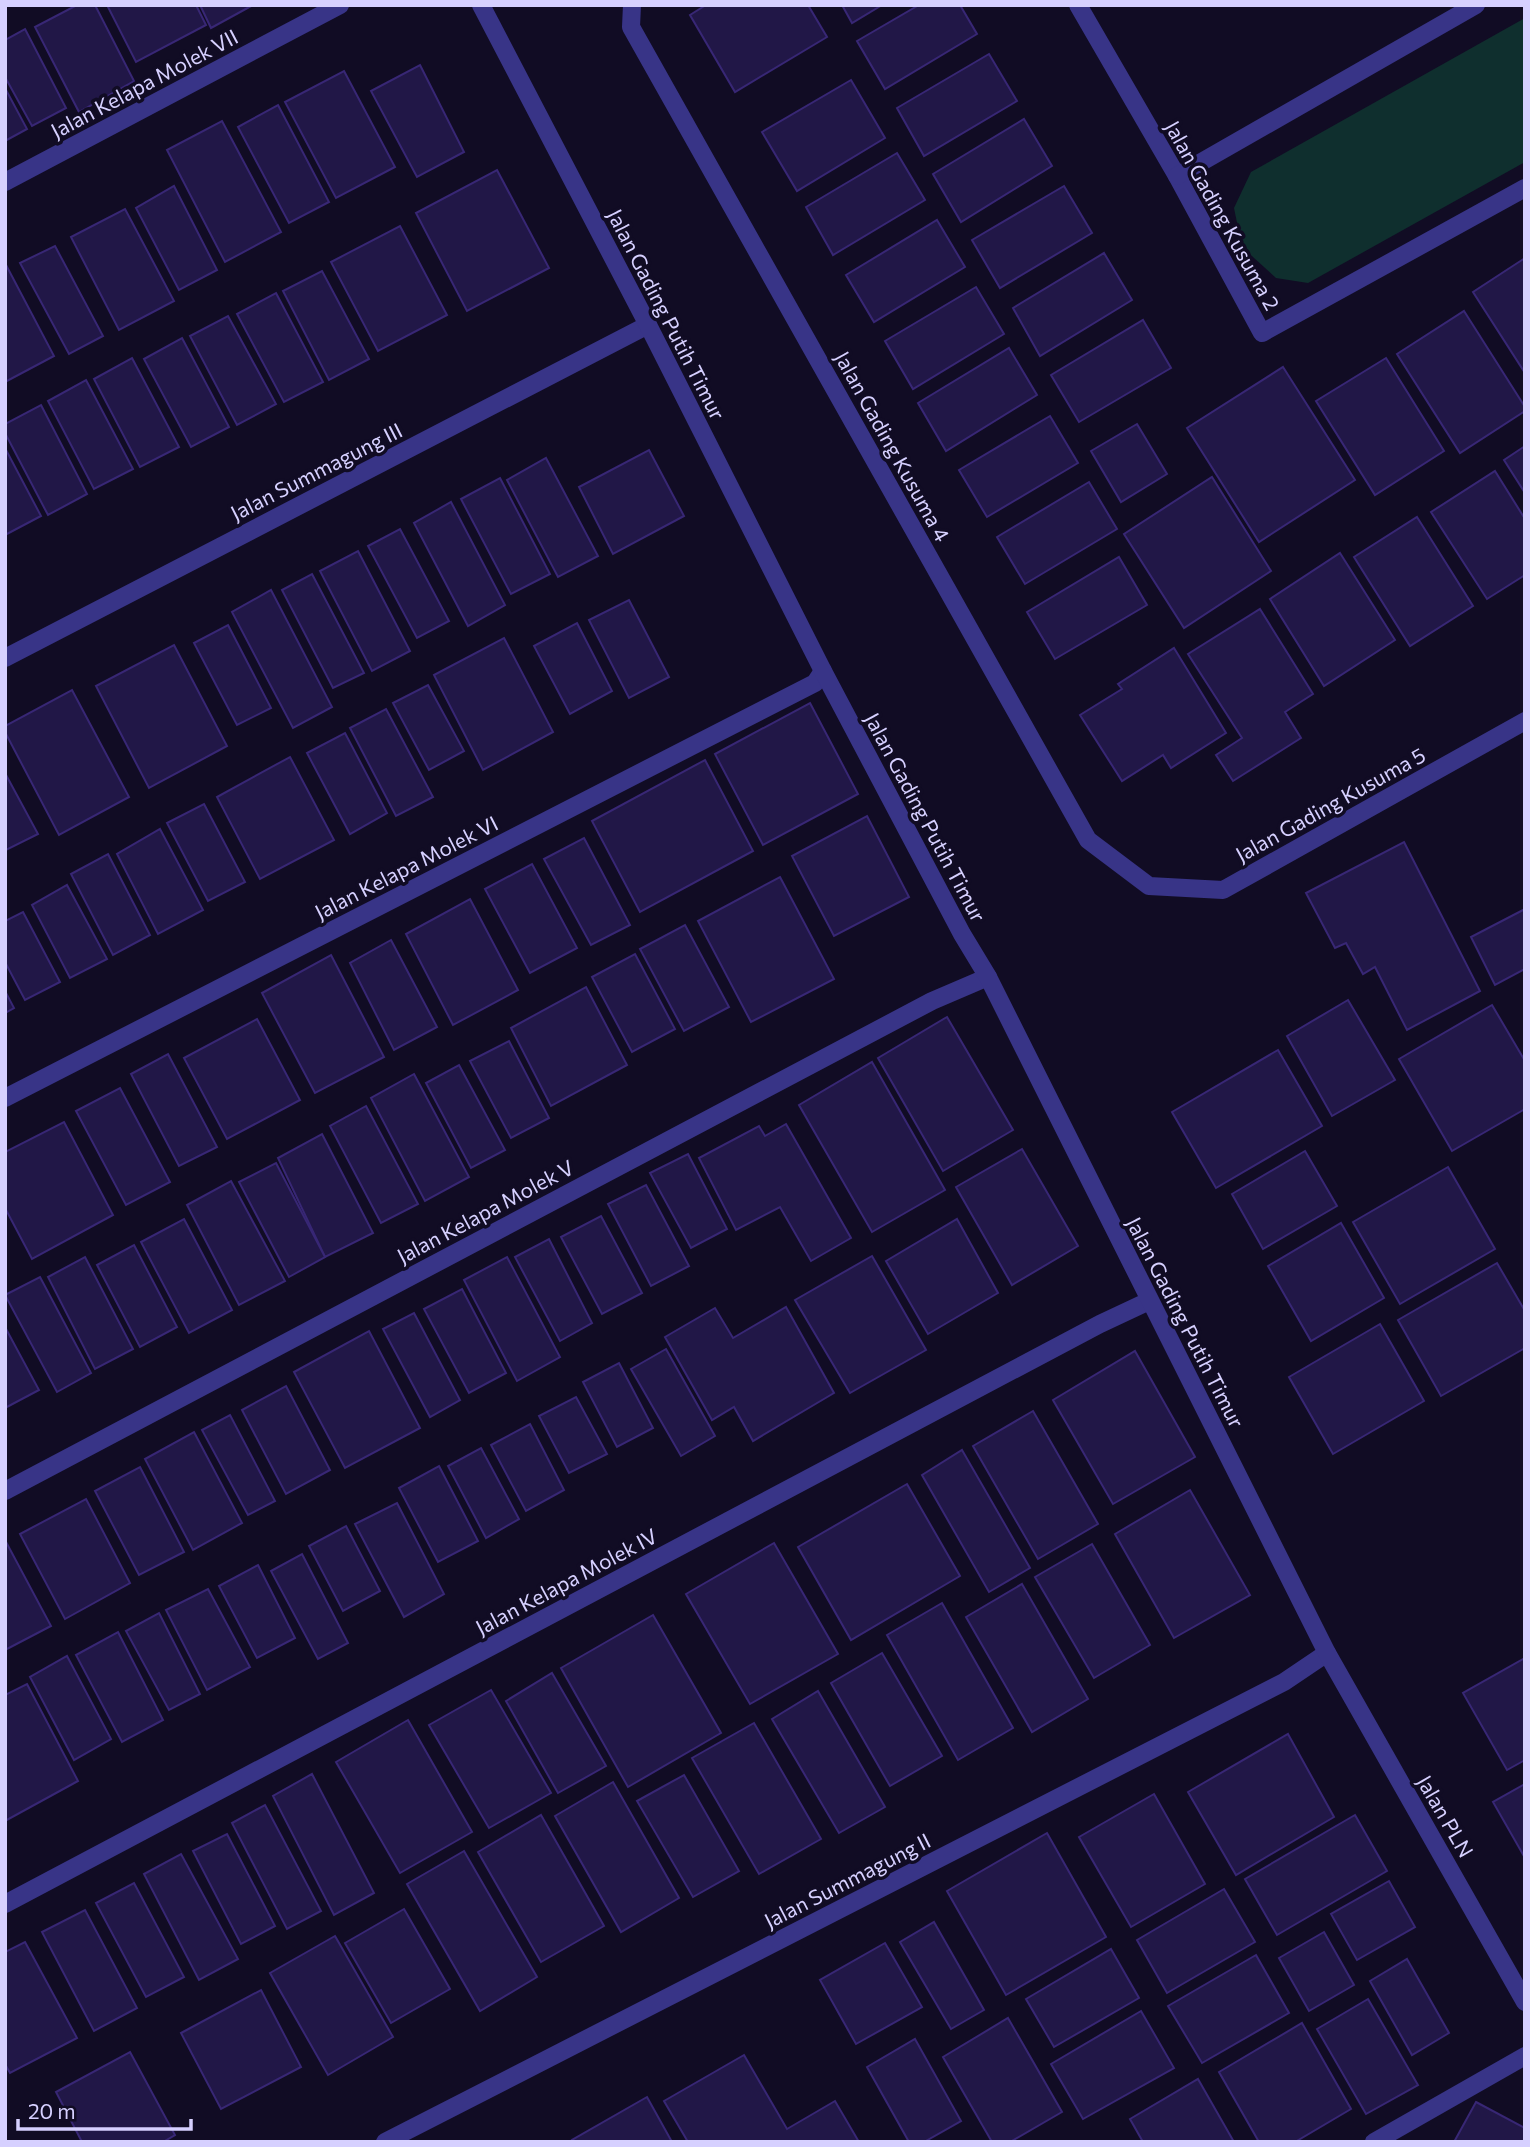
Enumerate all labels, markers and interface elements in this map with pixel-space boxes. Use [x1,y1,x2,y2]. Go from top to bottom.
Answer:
street label: Jalan Kelapa Molek VII [46,23,242,143]
street label: Jalan Gading Kusuma 2 [1161,116,1285,314]
street label: Jalan Gading Putih Timur [603,204,731,424]
street label: Jalan Gading Kusuma 4 [830,347,956,546]
street label: Jalan Summagung III [226,417,406,525]
street label: Jalan Gading Putih Timur [860,708,992,926]
street label: Jalan Gading Kusuma 5 [1231,741,1429,867]
street label: Jalan Kelapa Molek VI [310,810,502,924]
street label: Jalan Kelapa Molek V [392,1154,578,1268]
street label: Jalan Gading Putih Timur [1122,1212,1250,1432]
street label: Jalan Kelapa Molek IV [471,1522,661,1640]
street label: Jalan PLN [1413,1771,1479,1861]
street label: Jalan Summagung II [760,1827,934,1933]
scale bar [18,2088,191,2132]
text: 20 m [28,2098,76,2123]

